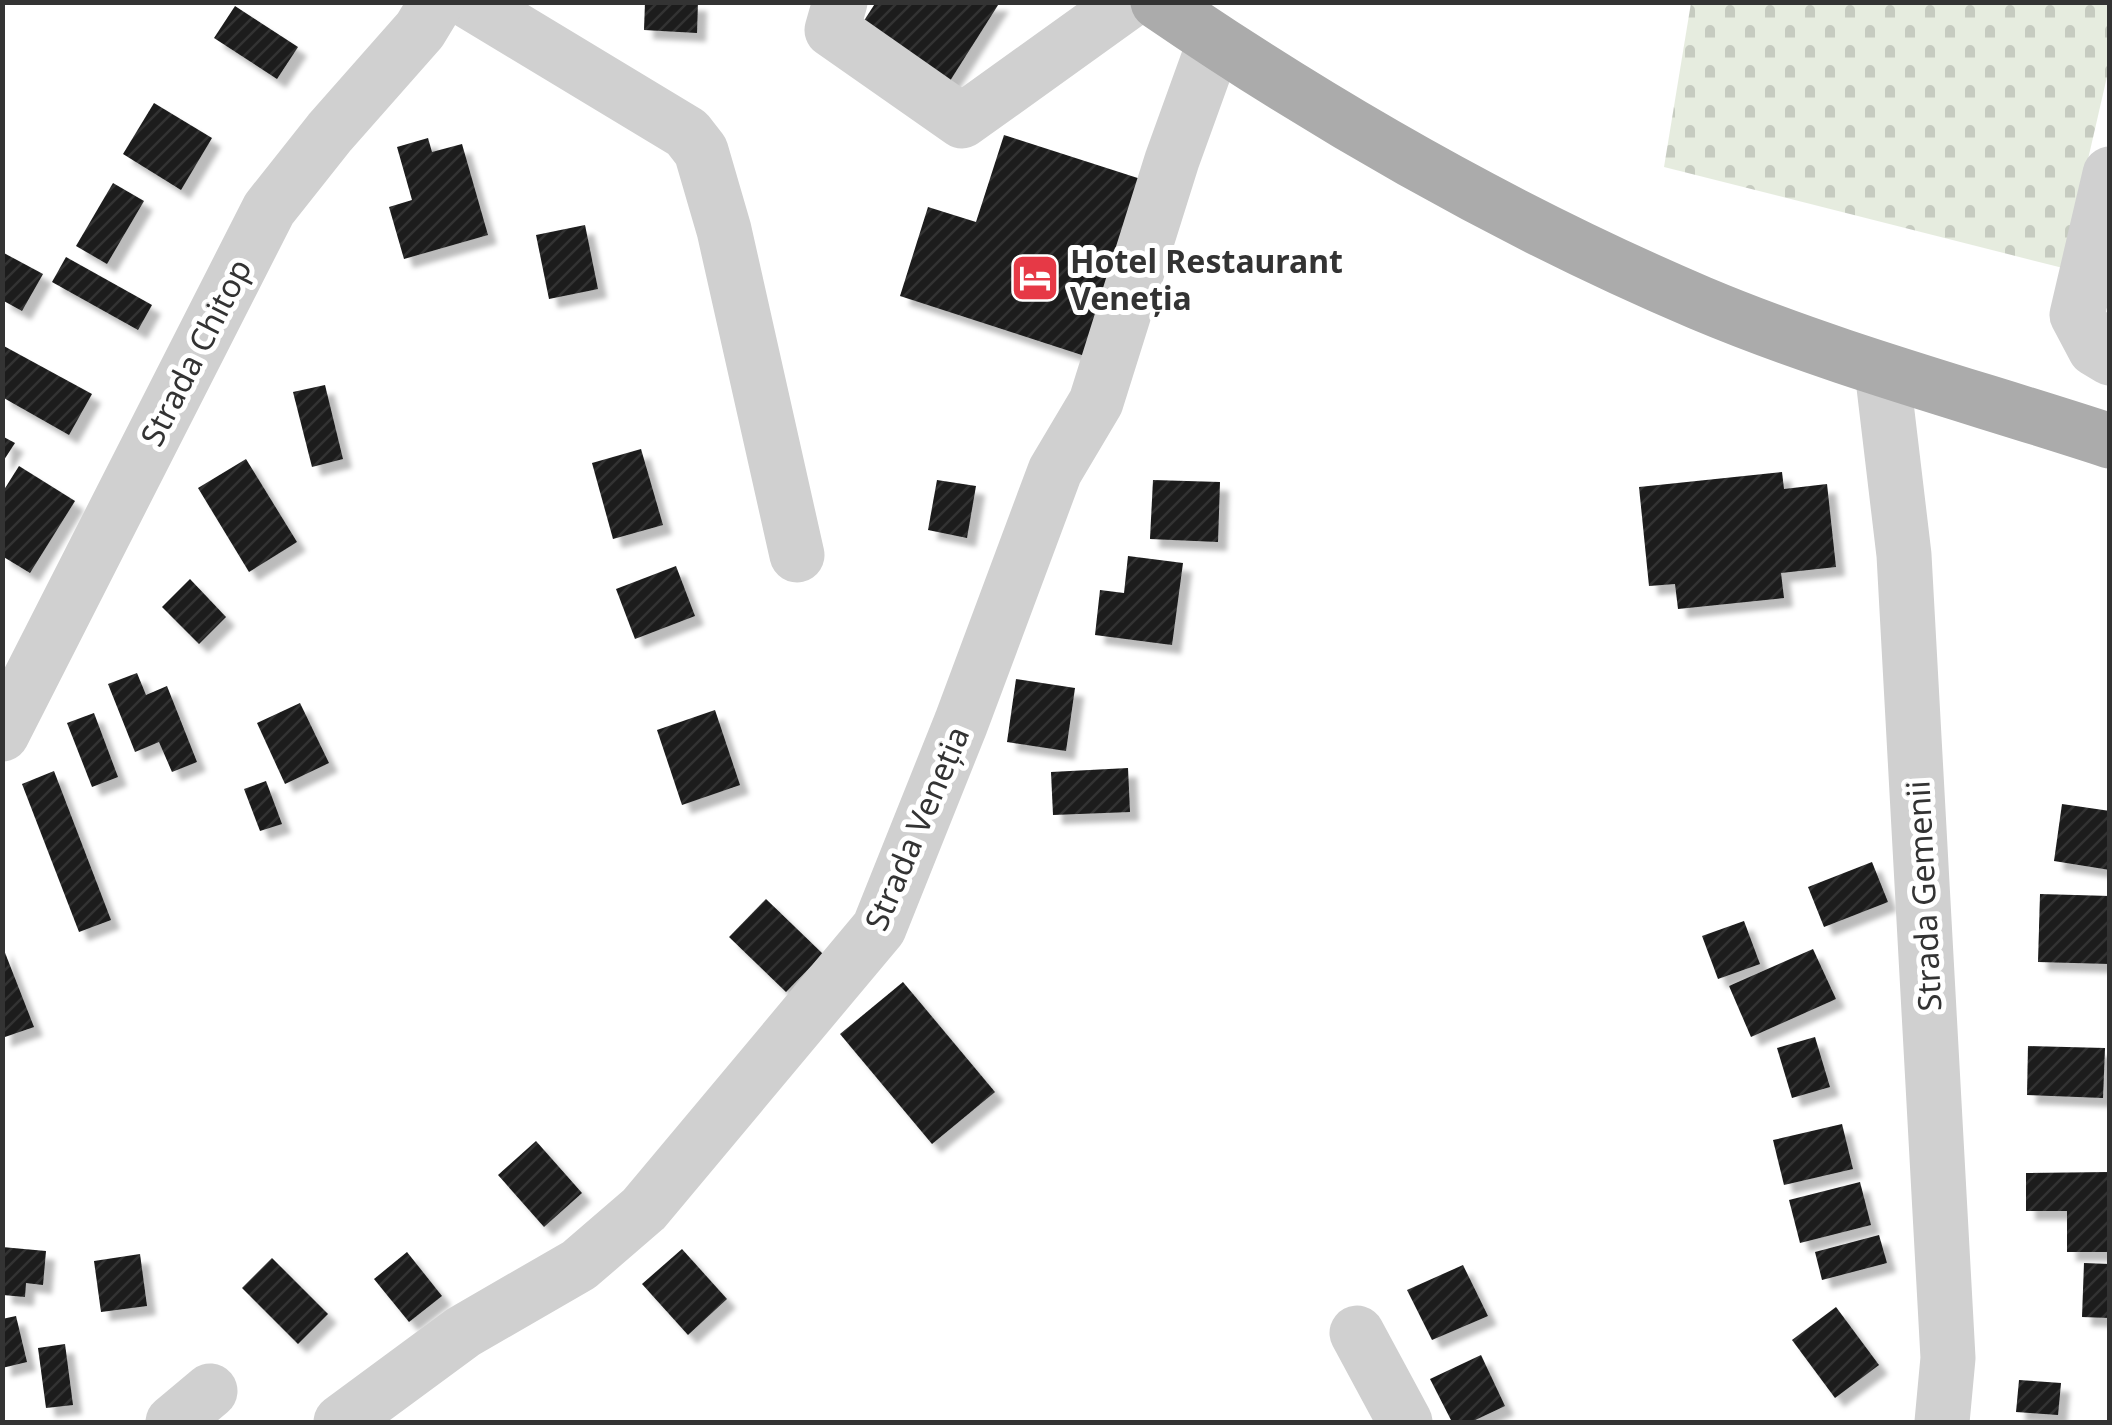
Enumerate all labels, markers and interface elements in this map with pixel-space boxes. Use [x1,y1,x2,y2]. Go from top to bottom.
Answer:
place label: Hotel Restaurant Veneția [1070,239,1343,319]
street label: Strada Chitop [129,251,261,453]
hotel icon: Hotel Restaurant Veneția [1009,252,1061,304]
street label: Strada Veneția [854,719,978,937]
street label: Strada Gemenii [1895,779,1951,1013]

